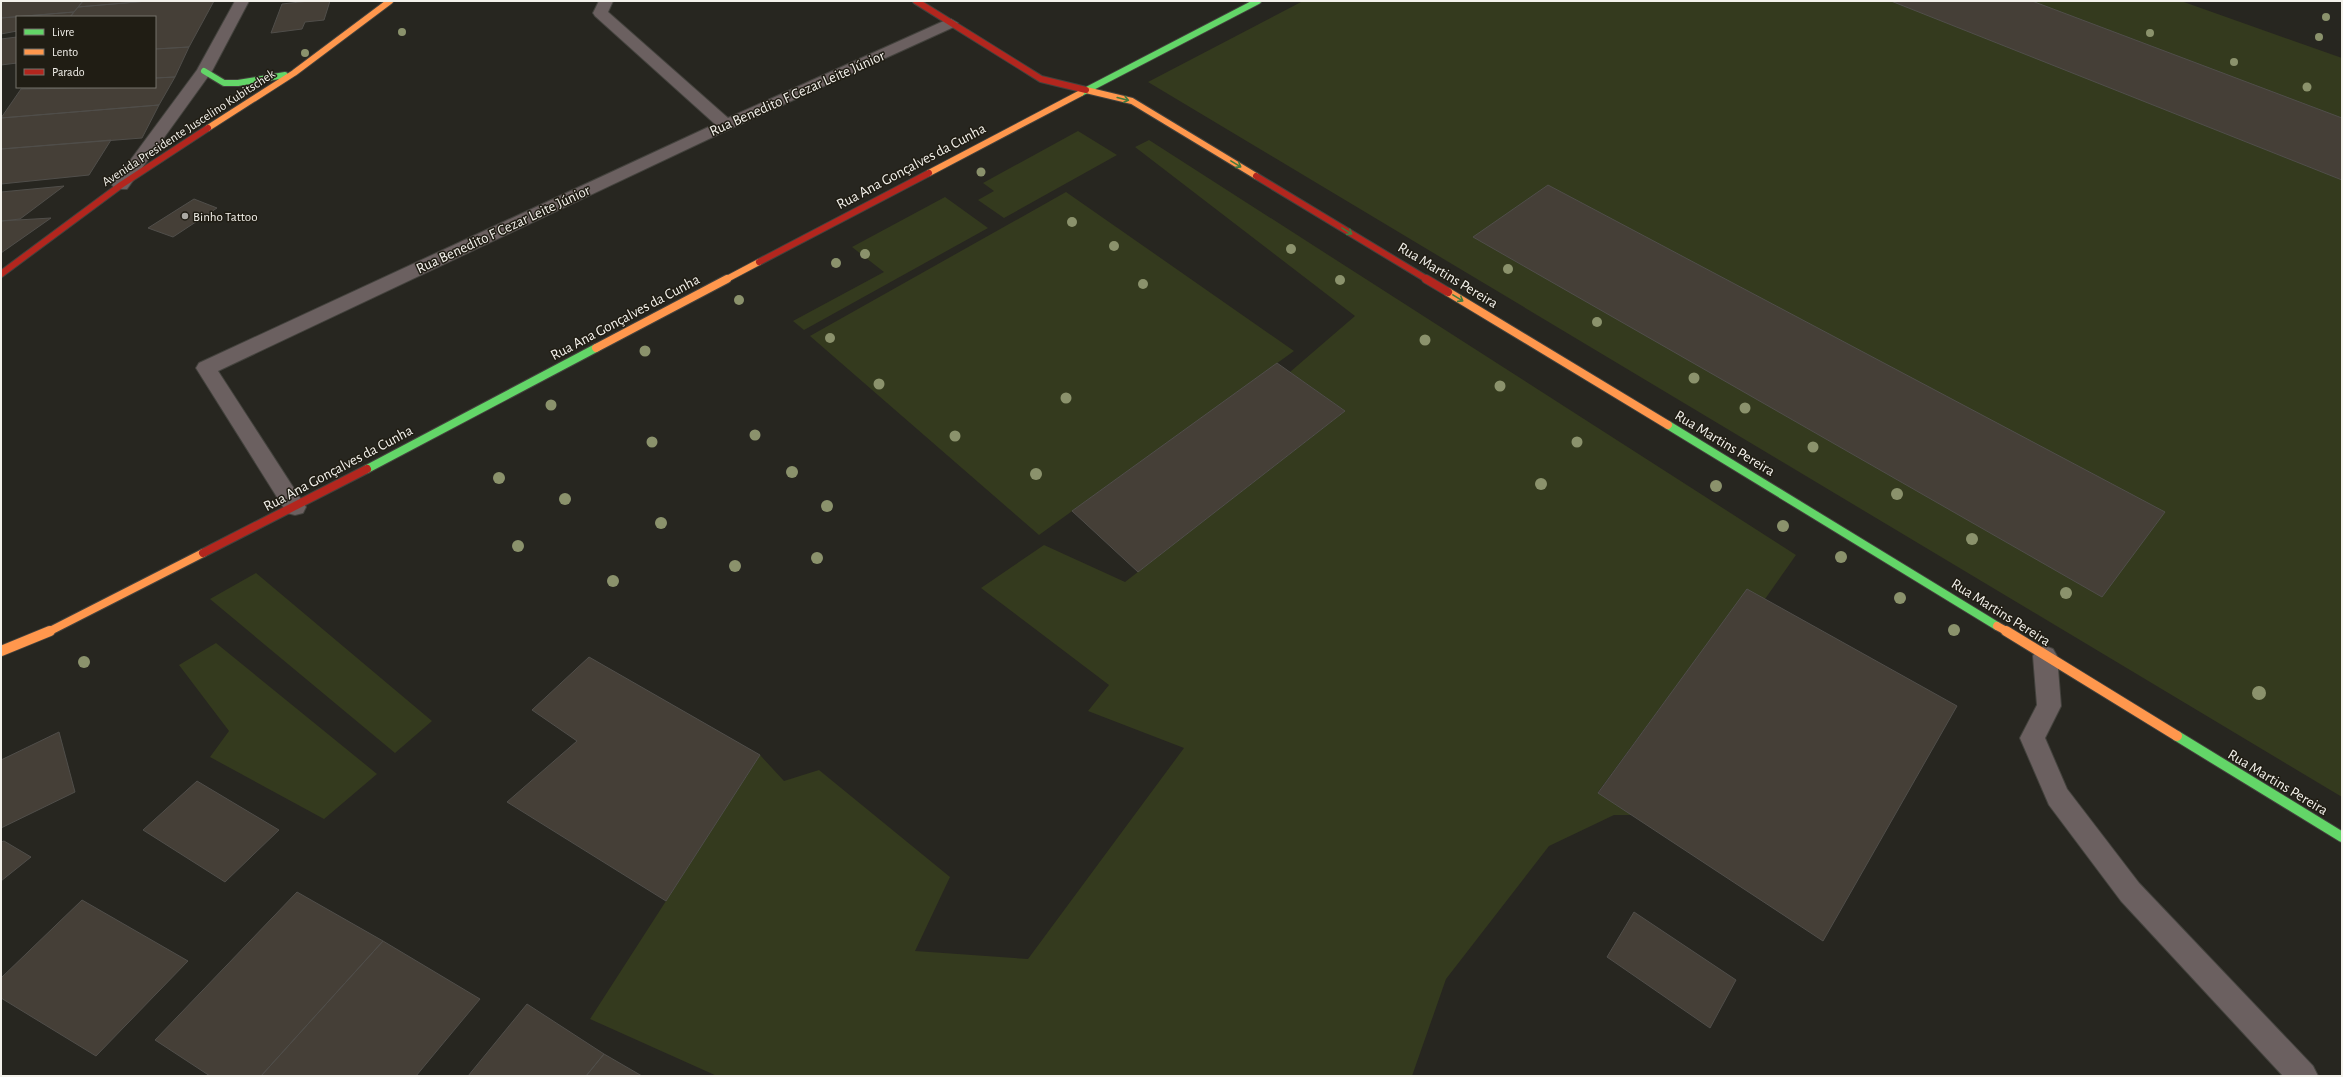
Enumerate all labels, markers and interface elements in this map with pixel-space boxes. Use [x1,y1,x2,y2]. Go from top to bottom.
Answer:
legend [16,16,156,88]
text: Livre [52,26,74,38]
text: Lento [52,46,78,58]
street label: Rua Benedito F Cezar Leite Júnior [707,48,887,139]
text: Parado [52,66,85,78]
street label: Avenida Presidente Juscelino Kubitschek [100,67,278,189]
one-way arrow [1117,96,1130,103]
street label: Rua Ana Gonçalves da Cunha [834,121,988,212]
one-way arrow [1230,160,1242,168]
street label: Rua Benedito F Cezar Leite Júnior [414,182,593,276]
marker: Binho Tattoo [180,211,190,221]
place label: Binho Tattoo [193,211,258,224]
one-way arrow [1341,227,1353,235]
street label: Rua Martins Pereira [1395,240,1500,311]
street label: Rua Ana Gonçalves da Cunha [548,272,702,363]
one-way arrow [1452,294,1464,302]
street label: Rua Martins Pereira [1672,408,1777,479]
street label: Rua Ana Gonçalves da Cunha [261,423,415,514]
street label: Rua Martins Pereira [1949,576,2053,649]
street label: Rua Martins Pereira [2225,747,2330,818]

